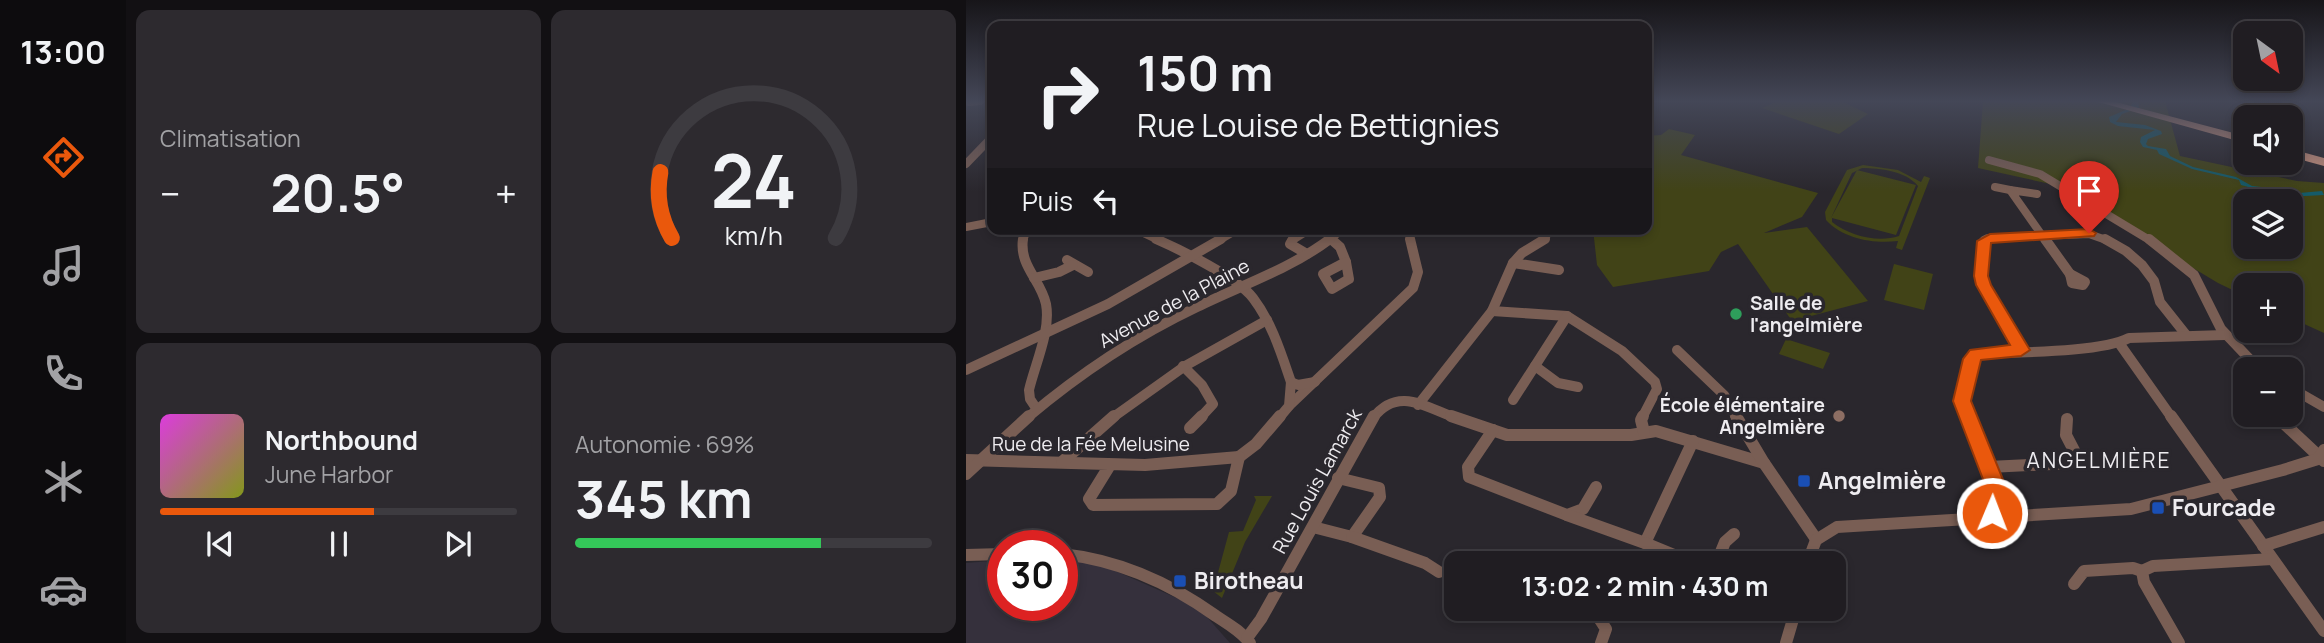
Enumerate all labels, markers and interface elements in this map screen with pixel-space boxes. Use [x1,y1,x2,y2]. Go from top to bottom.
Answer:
north arrow [2233,21,2303,91]
map controls [2233,21,2303,427]
text: 13:00 [20,30,106,74]
text: 150 m [1137,39,1273,106]
icon: right [1022,49,1113,140]
text: Rue Louise de Bettignies [1137,103,1499,147]
button: sound [2233,105,2303,175]
text: Climatisation [160,122,301,154]
text: 24 [710,130,797,230]
icon: directions [39,133,88,182]
text: 20.5° [270,157,405,228]
pin [2059,161,2119,233]
text: − [160,167,181,219]
text: + [495,167,517,219]
icon: arrive [2070,172,2108,210]
icon: left [1087,182,1125,220]
text: Puis [1022,183,1073,219]
button: layers [2233,189,2303,259]
text: km/h [724,217,783,252]
icon: music [39,241,88,290]
street label: Avenue de la Plaine [1094,252,1254,354]
button: + [2233,273,2303,343]
place label: Salle de l'angelmière [1750,290,1863,338]
marker: Salle de l'angelmière [1728,306,1744,322]
icon: phone [39,349,88,398]
button: − [2233,357,2303,427]
place label: École élémentaire Angelmière [1660,392,1825,440]
street label: Rue Louis Lamarck [1266,403,1368,558]
marker: École élémentaire Angelmière [1831,408,1847,424]
text: Northbound [265,422,418,458]
text: Autonomie · 69% [575,428,755,460]
street label: Rue de la Fée Melusine [992,431,1190,457]
district label: ANGELMIÈRE [2027,446,2171,474]
icon: climate [39,457,88,506]
text: June Harbor [265,458,393,490]
text: 345 km [575,463,752,534]
place label: Angelmière [1818,464,1946,496]
marker: Angelmière [1796,473,1812,489]
position arrow [1955,476,2029,550]
place label: Fourcade [2172,491,2276,523]
marker: Fourcade [2150,500,2166,516]
icon: previous [201,525,239,563]
icon: pause [320,525,358,563]
icon: next [439,525,477,563]
speed limit sign: 30 [987,530,1078,621]
place label: Birotheau [1194,564,1304,596]
icon: car [39,565,88,614]
text: 13:02 · 2 min · 430 m [1522,568,1768,604]
marker: Birotheau [1172,573,1188,589]

